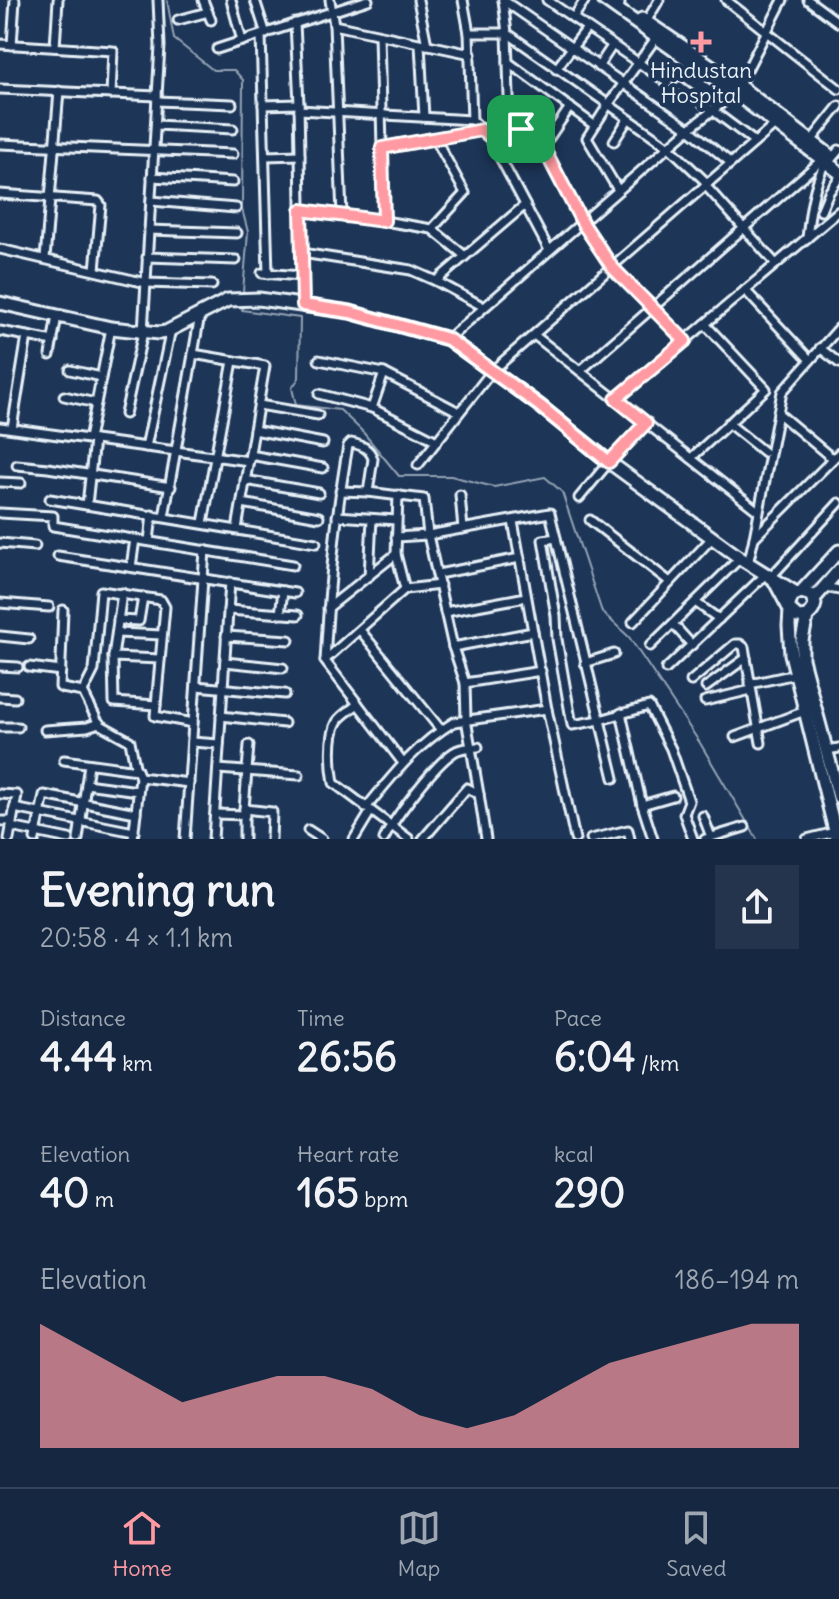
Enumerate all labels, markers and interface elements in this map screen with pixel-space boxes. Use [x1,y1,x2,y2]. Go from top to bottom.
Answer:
marker: Hindustan Hospital [690,31,712,53]
place label: Hindustan Hospital [650,56,752,109]
pin [487,95,555,163]
icon: arrive [499,107,543,151]
text: Evening run [40,863,275,918]
button: share [715,865,799,949]
text: 20:58 · 4 × 1.1 km [40,921,233,954]
text: Distance [40,1004,126,1032]
text: Time [297,1004,345,1032]
text: Pace [554,1004,602,1032]
text: 4.44 [40,1032,117,1082]
text: 26:56 [297,1032,397,1082]
text: 6:04 [554,1032,636,1082]
text: km [117,1049,153,1077]
text: /km [636,1049,679,1077]
text: Elevation [40,1140,130,1168]
text: Heart rate [297,1140,399,1168]
text: kcal [554,1140,594,1168]
text: 40 [40,1168,89,1218]
text: 165 [297,1168,359,1218]
text: 290 [554,1168,625,1218]
text: m [89,1185,114,1213]
text: bpm [359,1185,408,1213]
text: Elevation [40,1263,147,1296]
text: 186–194 m [675,1263,799,1296]
tab: Home [113,1506,172,1582]
tab: Map [397,1506,441,1582]
tab: Saved [666,1506,726,1582]

